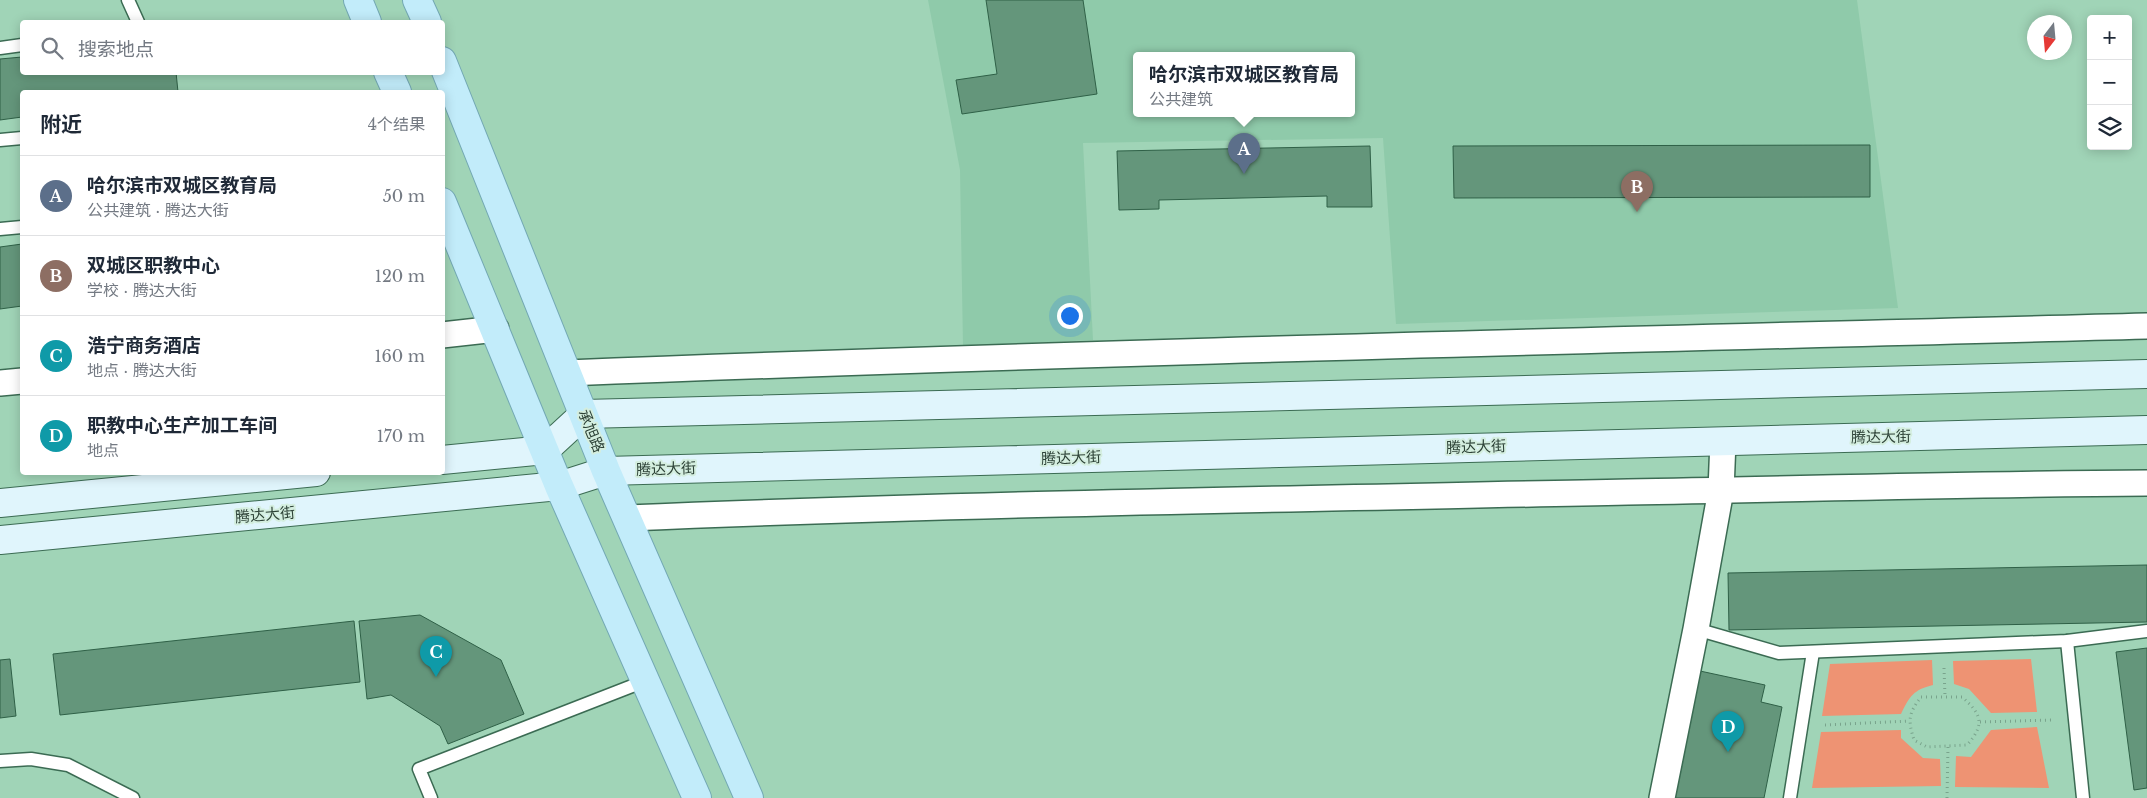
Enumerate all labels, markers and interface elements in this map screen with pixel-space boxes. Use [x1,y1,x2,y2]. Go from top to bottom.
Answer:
north arrow [2027,15,2072,60]
map controls [2087,15,2132,150]
button: + [2087,15,2132,60]
search box [20,20,445,75]
icon: search [38,34,66,62]
text: 搜索地点 [78,38,154,61]
popup [1133,52,1355,117]
button: − [2087,60,2132,105]
text: 哈尔滨市双城区教育局 [1149,63,1339,86]
text: 公共建筑 [1149,89,1213,109]
button: layers [2087,105,2132,150]
text: 附近 [40,112,82,138]
text: 4个结果 [368,114,425,134]
pin: A [1228,133,1260,174]
pin: B [1621,171,1653,212]
text: 哈尔滨市双城区教育局 [87,174,277,197]
text: A [50,186,62,206]
text: 50 m [383,186,425,206]
text: 公共建筑 · 腾达大街 [87,200,229,220]
text: 双城区职教中心 [87,254,220,277]
text: B [50,266,62,286]
text: 120 m [375,266,425,286]
text: 学校 · 腾达大街 [87,280,197,300]
your location [1057,303,1083,329]
text: 浩宁商务酒店 [87,334,201,357]
text: C [49,346,63,366]
text: 160 m [374,346,425,366]
text: 地点 · 腾达大街 [87,360,197,380]
street label: 承旭路 [574,406,609,455]
text: 职教中心生产加工车间 [87,414,277,437]
text: D [49,426,63,446]
text: 170 m [377,426,425,446]
street label: 腾达大街 [1851,426,1911,447]
street label: 腾达大街 [1446,436,1506,457]
text: 地点 [87,440,119,460]
street label: 腾达大街 [1041,447,1101,468]
street label: 腾达大街 [636,458,696,479]
street label: 腾达大街 [234,502,296,527]
pin: C [420,636,452,677]
pin: D [1712,711,1744,752]

